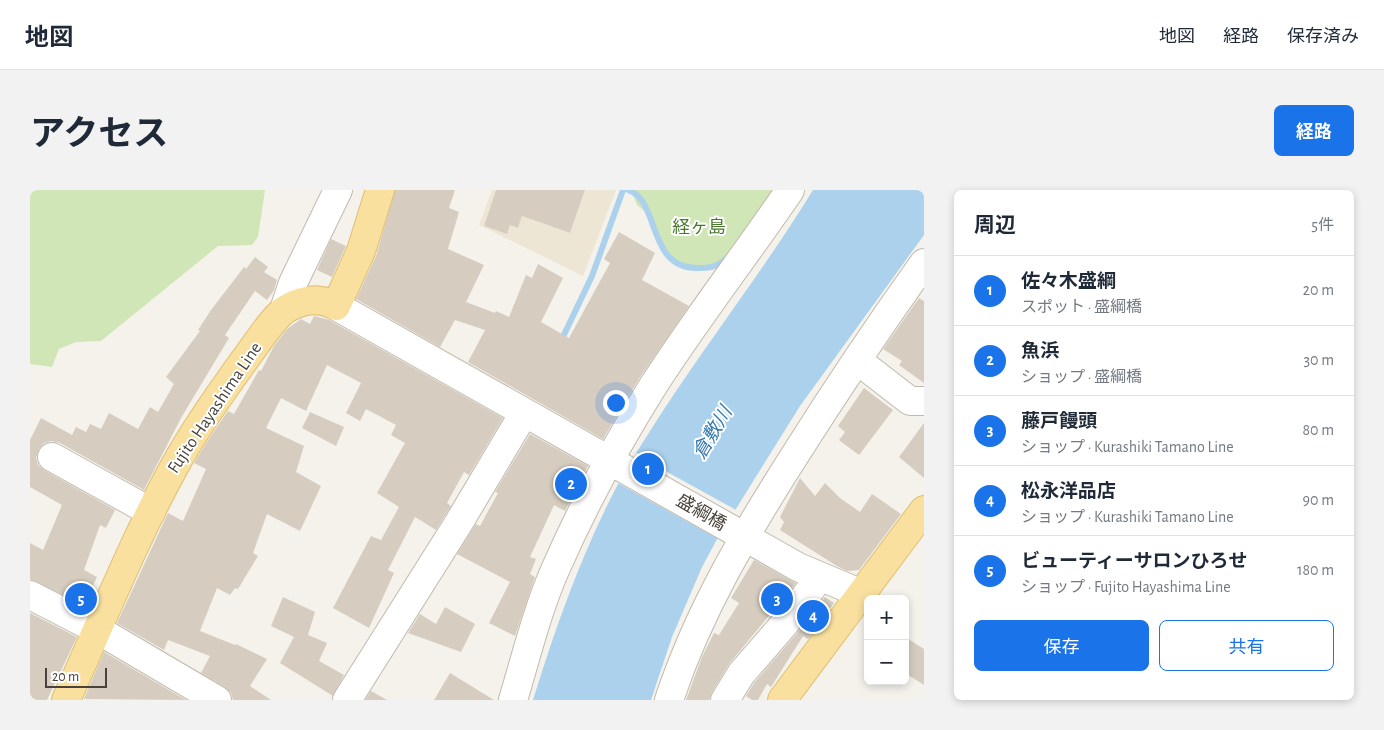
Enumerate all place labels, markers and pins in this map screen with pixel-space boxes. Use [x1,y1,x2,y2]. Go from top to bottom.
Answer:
pin: 1 [632,450,664,488]
pin: 2 [555,465,587,503]
pin: 5 [65,580,97,618]
pin: 3 [761,580,793,618]
pin: 4 [797,597,829,635]

